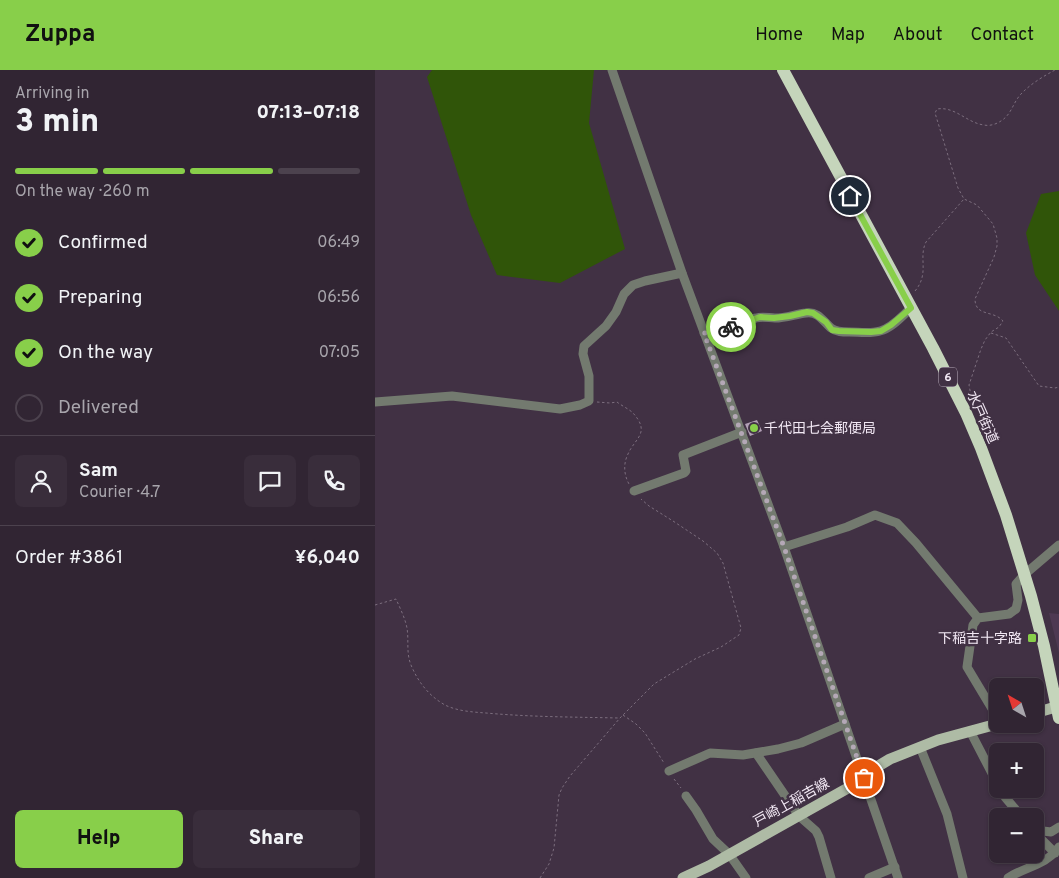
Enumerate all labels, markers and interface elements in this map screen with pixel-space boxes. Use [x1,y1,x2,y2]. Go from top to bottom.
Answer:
text: Zuppa [25,20,95,50]
text: Home [755,24,803,47]
text: Map [831,24,865,47]
text: About [893,24,942,47]
text: Contact [970,24,1034,47]
text: Arriving in [15,84,90,104]
text: 07:13–07:18 [256,101,360,125]
text: 3 min [15,103,99,143]
pin [829,175,871,217]
text: On the way · 260 m [15,182,149,202]
icon: home [836,182,864,210]
icon: check [15,229,43,257]
text: Confirmed [58,231,148,255]
text: 06:49 [317,233,360,253]
icon: check [15,284,43,312]
text: Preparing [58,286,142,310]
text: 06:56 [317,288,360,308]
courier [706,302,756,352]
icon: bike [717,313,745,341]
icon: check [15,339,43,367]
text: On the way [58,341,153,365]
text: 07:05 [319,343,360,363]
road number: 6 [939,368,957,386]
street label: 水戸街道 [962,389,1001,447]
text: Delivered [58,396,139,420]
place label: 千代田七会郵便局 [764,420,876,438]
marker: 千代田七会郵便局 [748,422,760,434]
button: person [15,455,67,507]
button: chat [244,455,296,507]
button: phone [308,455,360,507]
text: Sam [79,459,118,483]
text: Courier · 4.7 [79,483,160,503]
text: Order #3861 [15,546,123,570]
text: ¥6,040 [295,546,360,570]
place label: 下稲吉十字路 [938,631,1022,648]
marker: 下稲吉十字路 [1026,632,1038,644]
north arrow [989,678,1044,732]
map controls [989,678,1044,863]
button: + [989,743,1044,798]
pin [843,757,885,799]
icon: bag [850,764,878,792]
street label: 戸崎上稲吉線 [751,776,833,831]
button: − [989,808,1044,863]
button: Help [15,810,183,868]
button: Share [193,810,360,868]

